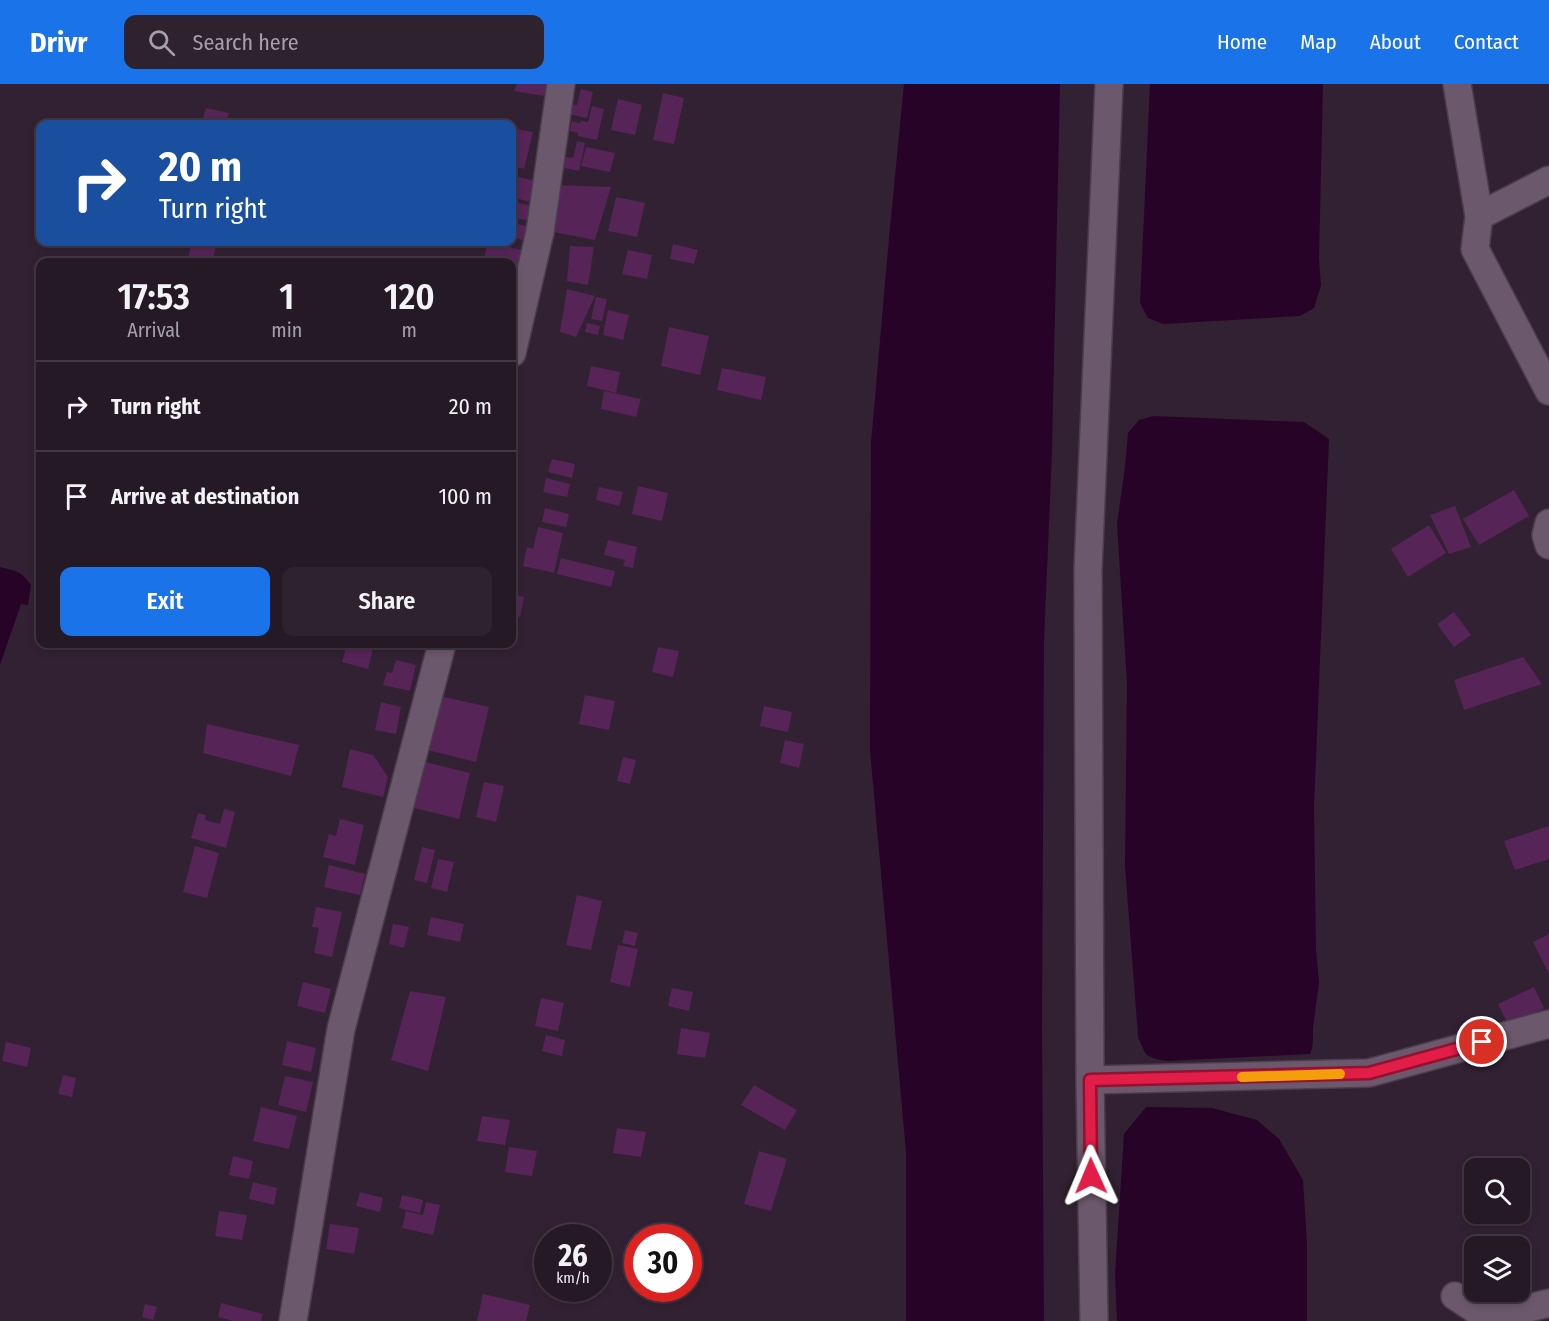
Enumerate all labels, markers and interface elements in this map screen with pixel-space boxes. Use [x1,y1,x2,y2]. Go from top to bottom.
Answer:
search box [124,15,544,69]
text: Drivr [30,26,88,59]
icon: search [145,26,178,59]
text: Search here [193,29,299,56]
text: Home [1217,29,1267,55]
text: Map [1300,29,1337,55]
text: About [1370,29,1421,55]
text: Contact [1454,29,1519,55]
text: 20 m [159,142,242,192]
icon: right [60,144,138,222]
text: Turn right [159,193,267,225]
text: 17:53 [117,275,190,319]
text: 1 [279,275,294,319]
text: 120 [384,275,435,319]
text: Arrival [127,318,180,342]
text: min [271,318,302,342]
text: m [401,318,417,342]
icon: right [60,390,93,423]
text: Turn right [111,393,200,420]
text: 20 m [449,393,492,420]
icon: arrive [60,480,93,513]
text: Arrive at destination [111,483,299,510]
text: 100 m [438,483,492,510]
button: Exit [60,567,270,636]
button: Share [282,567,492,636]
pin [1456,1016,1507,1067]
icon: arrive [1465,1025,1498,1058]
position arrow [1059,1144,1123,1208]
map controls [1464,1158,1530,1302]
button: search [1464,1158,1530,1224]
speed limit sign: 30 [624,1224,702,1302]
button: layers [1464,1236,1530,1302]
text: 26 [558,1238,588,1274]
text: km/h [556,1269,590,1287]

